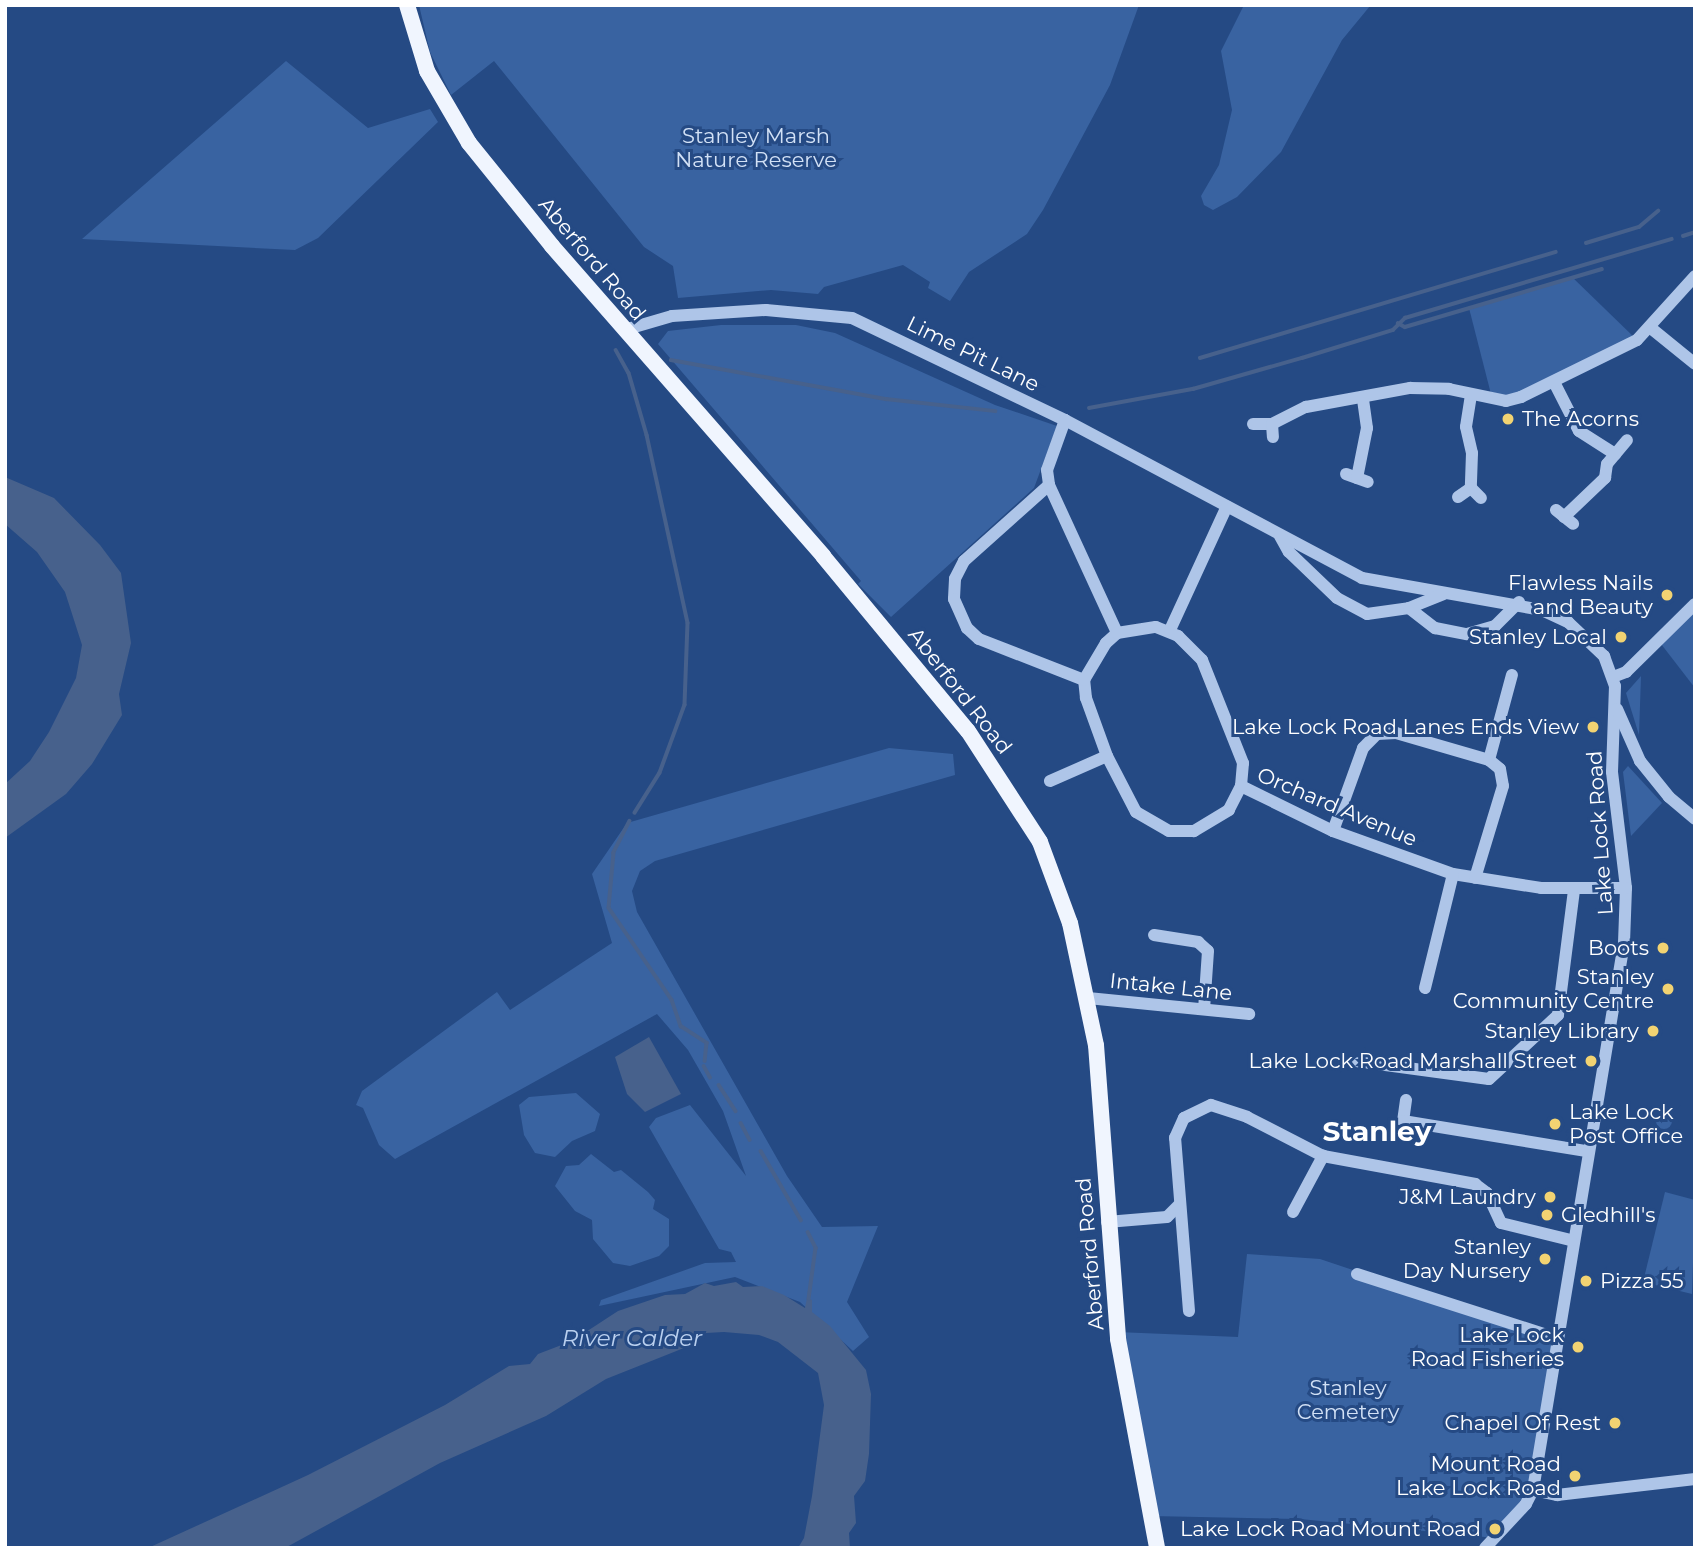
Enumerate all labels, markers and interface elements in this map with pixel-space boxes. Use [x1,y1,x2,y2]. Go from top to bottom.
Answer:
park label: Stanley Marsh Nature Reserve [675,123,837,173]
street label: Aberford Road [533,192,651,326]
street label: Lime Pit Lane [902,311,1044,397]
place label: The Acorns [1522,406,1639,432]
marker: The Acorns [1500,411,1516,427]
place label: Flawless Nails and Beauty [1508,570,1653,620]
marker: Flawless Nails and Beauty [1659,587,1675,603]
street label: Aberford Road [903,623,1017,759]
place label: Stanley Local [1469,624,1607,650]
marker: Stanley Local [1613,629,1629,645]
place label: Lake Lock Road Lanes Ends View [1232,714,1579,740]
marker: Lake Lock Road Lanes Ends View [1585,719,1601,735]
street label: Lake Lock Road [1582,750,1618,916]
street label: Orchard Avenue [1253,762,1421,852]
place label: Boots [1588,935,1649,961]
marker: Boots [1655,940,1671,956]
place label: Stanley Community Centre [1453,964,1654,1014]
street label: Intake Lane [1109,968,1233,1006]
marker: Stanley Community Centre [1660,981,1676,997]
place label: Stanley Library [1484,1018,1639,1044]
marker: Stanley Library [1645,1023,1661,1039]
place label: Lake Lock Road Marshall Street [1248,1048,1577,1074]
marker: Lake Lock Road Marshall Street [1583,1053,1599,1069]
place label: Lake Lock Post Office [1569,1099,1683,1149]
district label: Stanley [1322,1114,1432,1148]
marker: Lake Lock Post Office [1547,1116,1563,1132]
street label: Aberford Road [1071,1177,1109,1331]
place label: J&M Laundry [1399,1184,1536,1210]
marker: J&M Laundry [1542,1189,1558,1205]
place label: Gledhill's [1561,1202,1655,1228]
marker: Gledhill's [1539,1207,1555,1223]
place label: Stanley Day Nursery [1403,1234,1531,1284]
marker: Stanley Day Nursery [1537,1251,1553,1267]
place label: Pizza 55 [1600,1268,1684,1294]
marker: Pizza 55 [1578,1273,1594,1289]
place label: Lake Lock Road Fisheries [1411,1322,1564,1372]
water label: River Calder [562,1324,702,1352]
marker: Lake Lock Road Fisheries [1570,1339,1586,1355]
park label: Stanley Cemetery [1297,1375,1399,1425]
place label: Chapel Of Rest [1445,1410,1601,1436]
marker: Chapel Of Rest [1607,1415,1623,1431]
place label: Mount Road Lake Lock Road [1396,1451,1561,1501]
marker: Mount Road Lake Lock Road [1567,1468,1583,1484]
place label: Lake Lock Road Mount Road [1180,1516,1481,1542]
marker: Lake Lock Road Mount Road [1487,1521,1503,1537]

